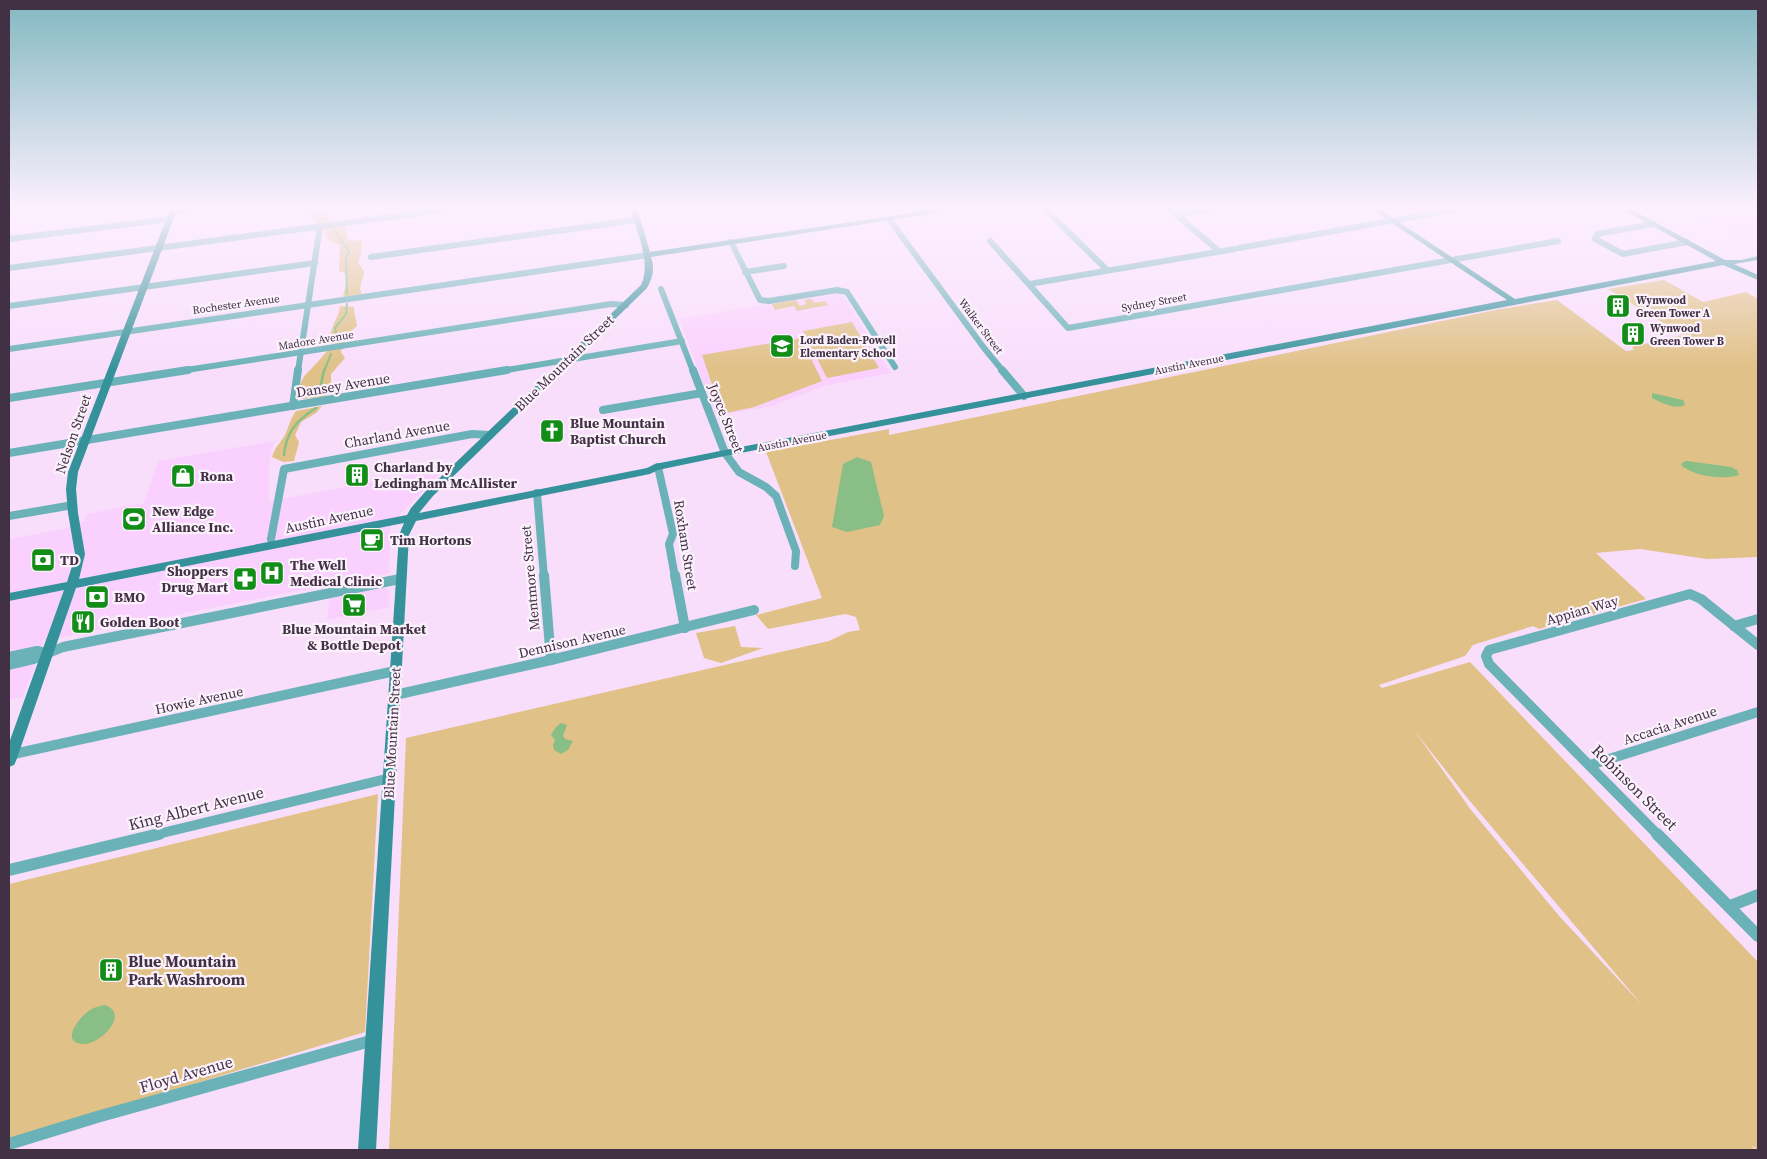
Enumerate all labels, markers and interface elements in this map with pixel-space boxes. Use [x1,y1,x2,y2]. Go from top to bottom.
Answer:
street label: Sydney Street [1120,289,1188,316]
street label: Rochester Avenue [192,291,281,318]
building icon: Wynwood Green Tower A [1605,293,1631,319]
place label: Wynwood Green Tower A [1636,293,1711,321]
street label: Walker Street [955,296,1007,357]
street label: Blue Mountain Street [510,310,619,416]
building icon: Wynwood Green Tower B [1620,321,1646,347]
place label: Wynwood Green Tower B [1650,321,1724,349]
street label: Madore Avenue [277,327,355,354]
school or university icon: Lord Baden-Powell Elementary School [769,333,795,359]
place label: Lord Baden-Powell Elementary School [800,333,896,361]
street label: Austin Avenue [1153,350,1225,379]
street label: Dansey Avenue [295,368,391,402]
street label: Joyce Street [703,380,749,456]
street label: Nelson Street [50,391,96,476]
place label: Blue Mountain Baptist Church [570,413,666,449]
street label: Charland Avenue [343,415,451,453]
church icon: Blue Mountain Baptist Church [539,418,565,444]
street label: Austin Avenue [756,427,828,456]
place label: Charland by Ledingham McAllister [374,457,518,493]
building icon: Charland by Ledingham McAllister [344,462,370,488]
shop icon: Rona [170,463,196,489]
place label: Rona [200,466,234,486]
street label: Roxham Street [669,498,703,592]
street label: Austin Avenue [283,500,375,538]
place label: New Edge Alliance Inc. [152,501,234,537]
sports icon: New Edge Alliance Inc. [121,506,147,532]
street label: Mentmore Street [515,524,545,631]
cafe icon: Tim Hortons [359,527,385,553]
place label: Tim Hortons [390,530,472,550]
bank icon: TD [30,547,56,573]
place label: TD [60,550,79,570]
place label: The Well Medical Clinic [290,555,382,591]
hospital icon: The Well Medical Clinic [259,560,285,586]
place label: Shoppers Drug Mart [161,561,229,597]
pharmacy icon: Shoppers Drug Mart [232,566,258,592]
bank icon: BMO [84,584,110,610]
place label: BMO [114,587,145,607]
street label: Appian Way [1544,590,1621,630]
supermarket icon: Blue Mountain Market & Bottle Depot [341,592,367,618]
restaurant icon: Golden Boot [70,609,96,635]
place label: Golden Boot [100,612,180,632]
place label: Blue Mountain Market & Bottle Depot [282,619,427,655]
street label: Dennison Avenue [516,619,628,663]
street label: Blue Mountain Street [379,666,405,799]
street label: Howie Avenue [153,681,245,719]
street label: Accacia Avenue [1621,700,1719,750]
street label: Robinson Street [1587,739,1683,835]
street label: King Albert Avenue [126,781,266,835]
place label: Blue Mountain Park Washroom [128,950,246,990]
building icon: Blue Mountain Park Washroom [98,957,124,983]
street label: Floyd Avenue [137,1050,235,1098]

